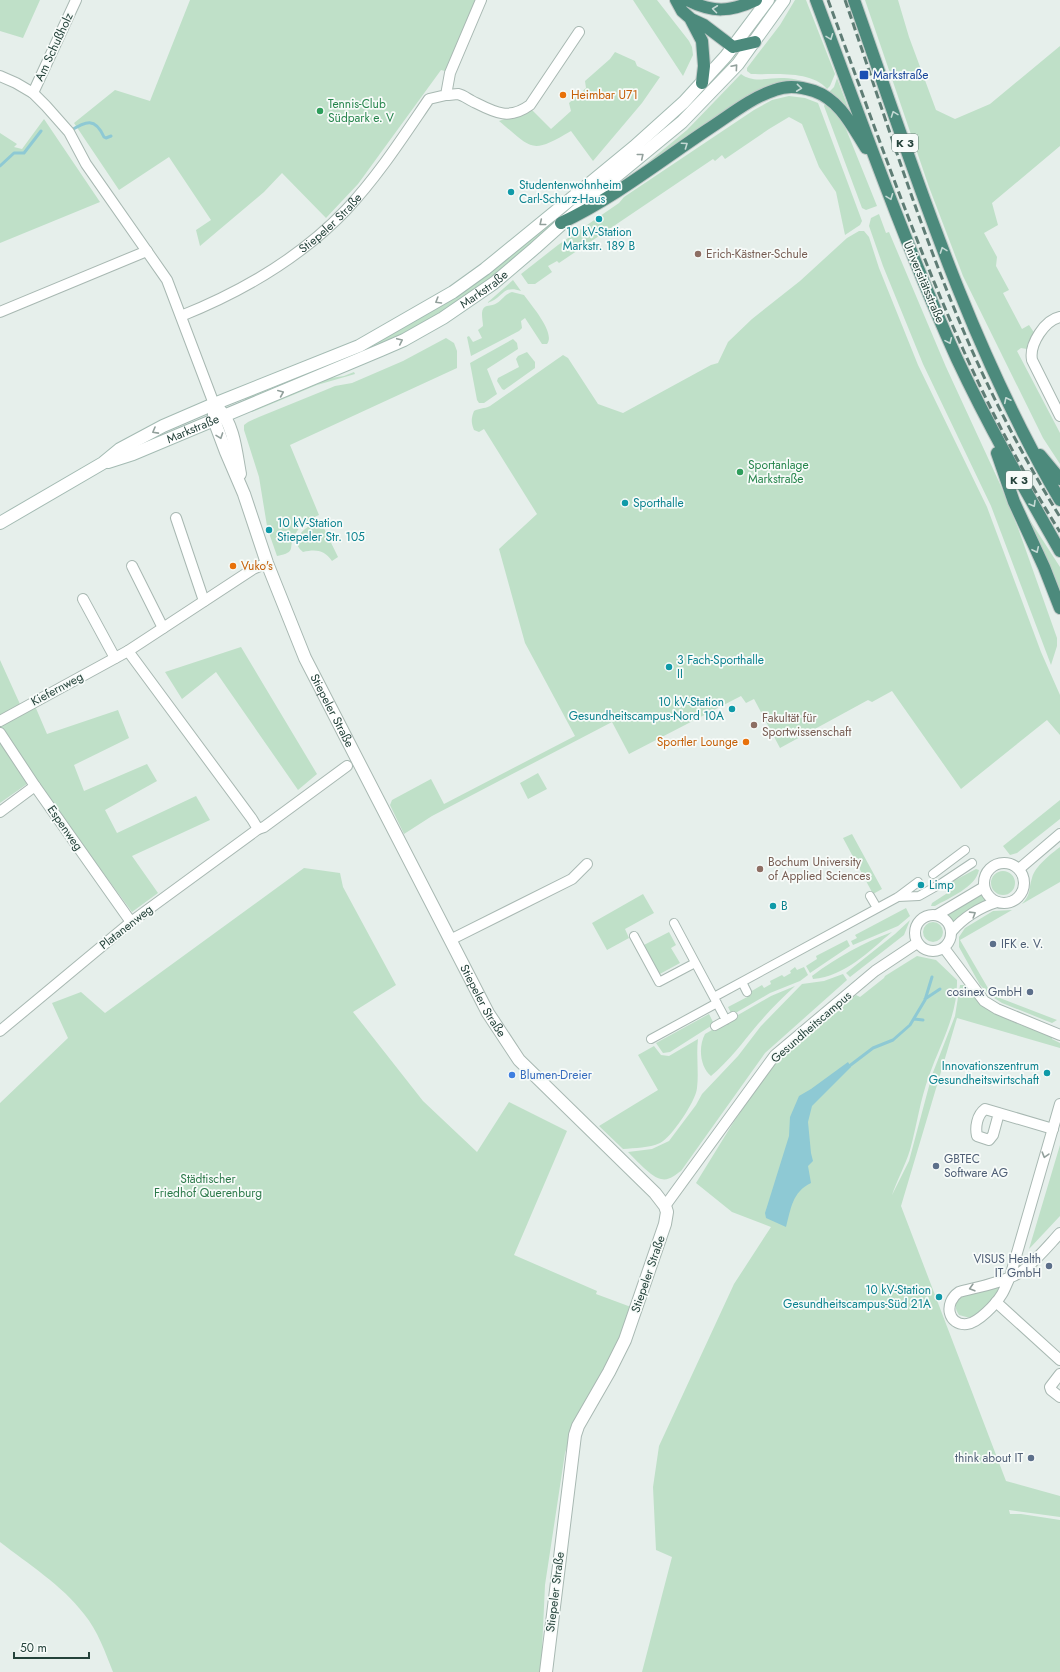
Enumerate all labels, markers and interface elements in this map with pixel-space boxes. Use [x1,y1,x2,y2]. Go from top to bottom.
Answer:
one-way arrow [712,5,718,14]
street label: Am Schußholz [30,9,78,84]
one-way arrow [825,33,834,40]
one-way arrow [730,64,738,72]
place label: Markstraße [873,66,928,84]
marker: Markstraße [858,69,870,81]
one-way arrow [796,83,802,92]
place label: Heimbar U71 [571,86,638,104]
marker: Heimbar U71 [558,90,568,100]
place label: Tennis-Club Südpark e. V [328,95,394,127]
marker: Tennis-Club Südpark e. V [315,106,325,116]
one-way arrow [891,111,899,118]
road number: K 3 [892,134,918,152]
one-way arrow [681,143,688,150]
one-way arrow [636,154,643,161]
place label: Studentenwohnheim Carl-Schurz-Haus [519,176,621,208]
marker: Studentenwohnheim Carl-Schurz-Haus [506,187,516,197]
street label: Stiepeler Straße [295,189,366,257]
one-way arrow [886,194,894,201]
marker: 10 kV-Station Markstr. 189 B [594,214,604,224]
one-way arrow [540,218,547,225]
place label: 10 kV-Station Markstr. 189 B [563,223,635,255]
street label: Universitätsstraße [899,238,949,326]
place label: Erich-Kästner-Schule [706,245,808,263]
one-way arrow [939,246,948,253]
marker: Erich-Kästner-Schule [693,249,703,259]
street label: Markstraße [456,266,512,313]
one-way arrow [435,296,442,303]
one-way arrow [944,336,952,344]
one-way arrow [396,338,403,346]
one-way arrow [277,389,284,397]
one-way arrow [1004,397,1012,405]
street label: Markstraße [164,410,222,448]
one-way arrow [152,426,159,433]
one-way arrow [215,433,223,440]
place label: Sportanlage Markstraße [748,456,809,488]
marker: Sportanlage Markstraße [735,467,745,477]
road number: K 3 [1006,471,1032,489]
place label: Sporthalle [633,494,684,512]
marker: Sporthalle [620,498,630,508]
one-way arrow [1028,500,1035,507]
place label: 10 kV-Station Stiepeler Str. 105 [277,514,365,546]
marker: 10 kV-Station Stiepeler Str. 105 [264,525,274,535]
one-way arrow [1031,545,1039,553]
place label: Vuko's [241,557,273,575]
marker: Vuko's [228,561,238,571]
place label: 3 Fach-Sporthalle II [677,651,764,683]
marker: 3 Fach-Sporthalle II [664,662,674,672]
street label: Kiefernweg [28,668,86,710]
street label: Stiepeler Straße [306,670,359,751]
place label: 10 kV-Station Gesundheitscampus-Nord 10A [569,693,724,725]
marker: 10 kV-Station Gesundheitscampus-Nord 10A [727,704,737,714]
place label: Fakultät für Sportwissenschaft [762,709,851,741]
marker: Fakultät für Sportwissenschaft [749,720,759,730]
place label: Sportler Lounge [657,733,738,751]
marker: Sportler Lounge [741,737,751,747]
street label: Espenweg [43,802,87,854]
place label: Bochum University of Applied Sciences [768,853,871,885]
marker: Bochum University of Applied Sciences [755,864,765,874]
place label: Limp [929,876,954,894]
marker: Limp [916,880,926,890]
place label: B [781,897,788,915]
street label: Platanenweg [95,900,157,954]
marker: B [768,901,778,911]
one-way arrow [969,911,976,919]
place label: IFK e. V. [1001,935,1043,953]
marker: IFK e. V. [988,939,998,949]
street label: Stiepeler Straße [455,961,510,1041]
place label: cosinex GmbH [947,983,1022,1001]
street label: Gesundheitscampus [767,987,855,1067]
marker: cosinex GmbH [1025,987,1035,997]
place label: Innovationszentrum Gesundheitswirtschaft [929,1057,1039,1089]
place label: Blumen-Dreier [520,1066,593,1084]
marker: Innovationszentrum Gesundheitswirtschaft [1042,1068,1052,1078]
marker: Blumen-Dreier [507,1070,517,1080]
place label: GBTEC Software AG [944,1150,1008,1182]
one-way arrow [1041,1151,1050,1158]
marker: GBTEC Software AG [931,1161,941,1171]
park label: Städtischer Friedhof Querenburg [154,1170,262,1202]
street label: Stiepeler Straße [626,1233,670,1315]
place label: VISUS Health IT GmbH [973,1250,1041,1282]
marker: VISUS Health IT GmbH [1044,1261,1054,1271]
place label: 10 kV-Station Gesundheitscampus-Süd 21A [783,1281,931,1313]
one-way arrow [969,1283,976,1292]
marker: 10 kV-Station Gesundheitscampus-Süd 21A [934,1292,944,1302]
place label: think about IT [955,1449,1023,1467]
marker: think about IT [1026,1453,1036,1463]
street label: Stiepeler Straße [541,1551,569,1633]
scale bar [14,1634,89,1660]
text: 50 m [20,1639,47,1657]

